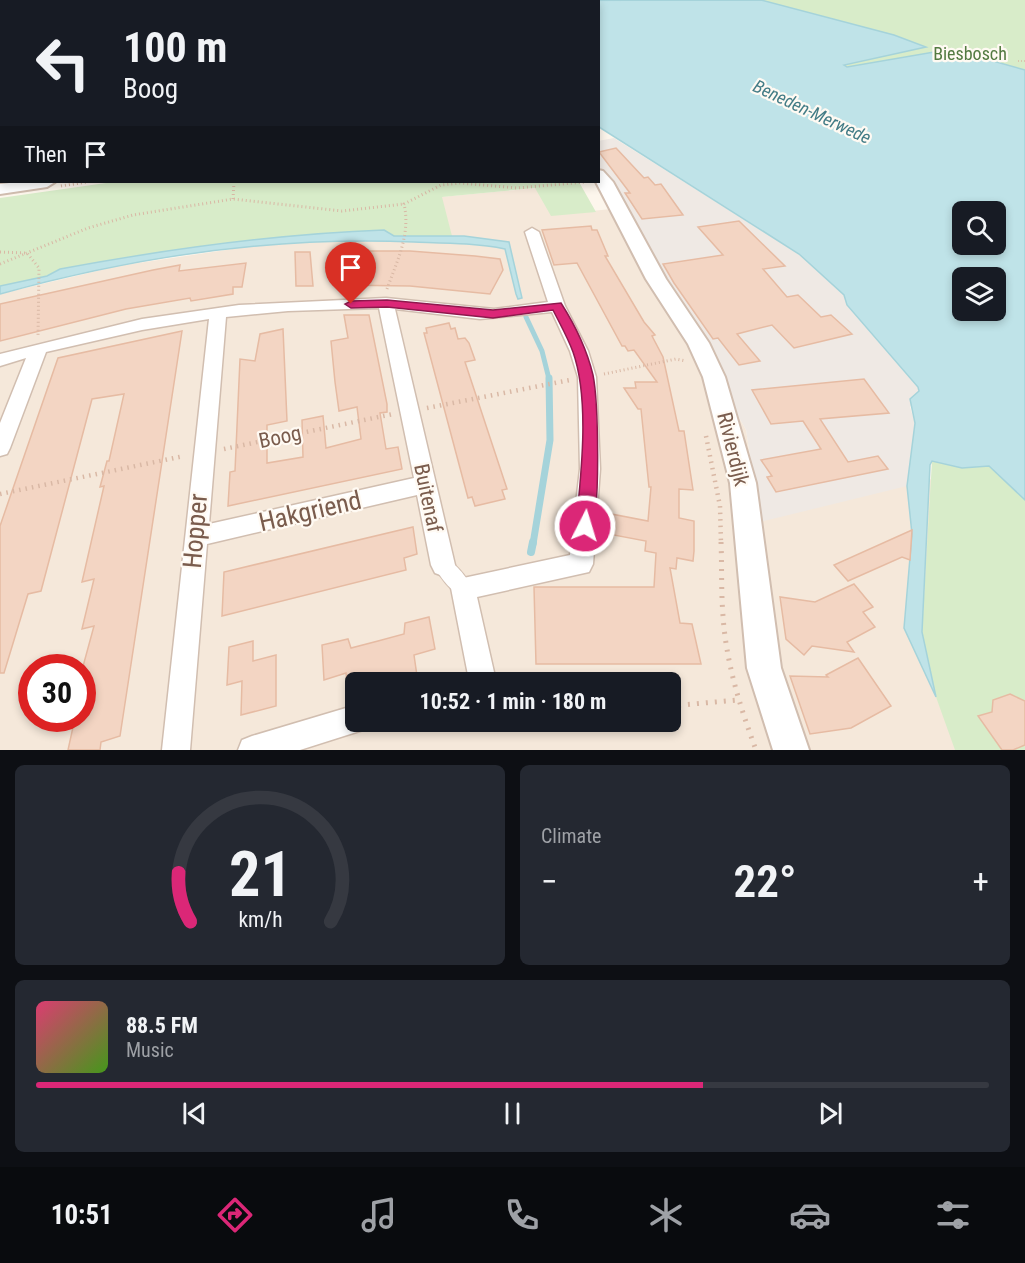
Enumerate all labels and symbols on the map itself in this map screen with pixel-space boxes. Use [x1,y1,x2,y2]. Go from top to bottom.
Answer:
park label: Biesbosch [933,43,1007,64]
water label: Beneden-Merwede [750,75,874,148]
pin [325,242,376,304]
street label: Rivierdijk [712,410,754,489]
street label: Boog [257,421,303,453]
street label: Buitenaf [409,462,447,535]
street label: Hakgriend [256,485,364,537]
street label: Hopper [177,492,213,570]
position arrow [553,494,617,558]
speed limit sign: 30 [18,654,96,732]

